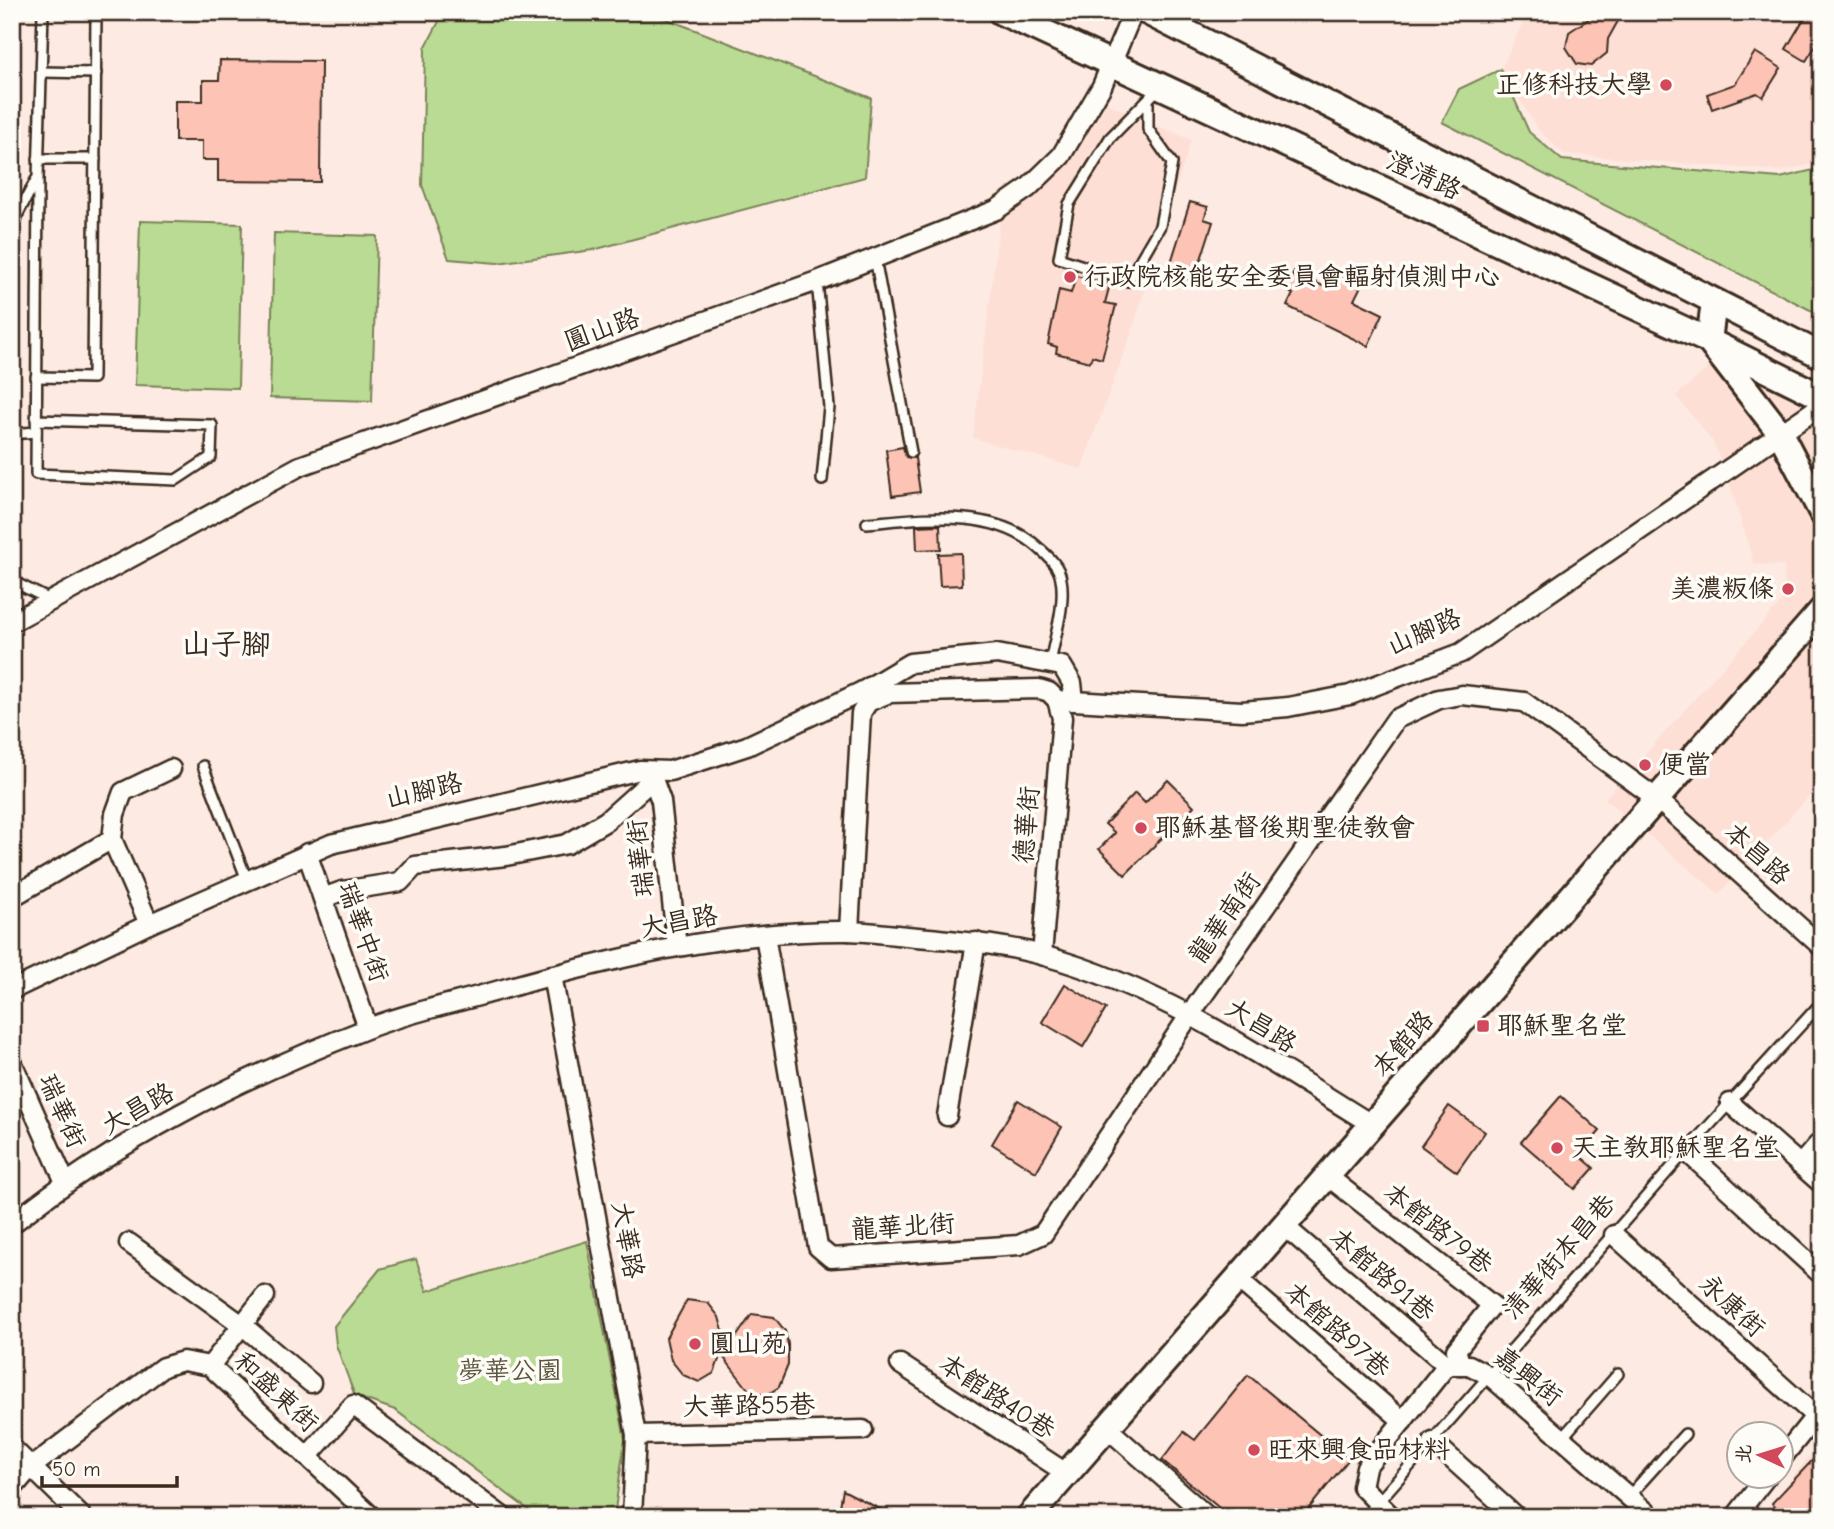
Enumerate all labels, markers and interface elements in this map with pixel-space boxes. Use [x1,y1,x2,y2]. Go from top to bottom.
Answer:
place label: 正修科技大學 [1496,70,1652,100]
marker: 正修科技大學 [1658,77,1674,93]
street label: 澄清路 [1382,146,1466,206]
place label: 行政院核能安全委員會輻射偵測中心 [1084,262,1500,292]
marker: 行政院核能安全委員會輻射偵測中心 [1062,269,1078,285]
street label: 圓山路 [560,303,644,357]
place label: 美濃粄條 [1670,574,1774,604]
marker: 美濃粄條 [1780,581,1796,597]
street label: 山腳路 [1382,602,1466,662]
district label: 山子腳 [181,627,271,662]
place label: 便當 [1659,750,1711,780]
marker: 便當 [1637,757,1653,773]
street label: 山腳路 [383,768,465,814]
street label: 德華街 [1009,785,1045,865]
place label: 耶穌基督後期聖徒教會 [1155,813,1415,843]
street label: 本昌路 [1718,817,1796,891]
street label: 瑞華街 [622,818,660,898]
marker: 耶穌基督後期聖徒教會 [1133,820,1149,836]
street label: 龍華南街 [1183,867,1267,969]
street label: 瑞華中街 [332,878,394,986]
street label: 大昌路 [638,900,720,944]
street label: 大昌路 [1220,993,1302,1059]
street label: 本館路 [1366,1005,1440,1083]
place label: 耶穌聖名堂 [1497,1011,1627,1041]
marker: 耶穌聖名堂 [1475,1018,1491,1034]
street label: 瑞華街 [32,1069,92,1153]
street label: 大昌路 [97,1077,179,1141]
place label: 天主教耶穌聖名堂 [1571,1133,1779,1163]
marker: 天主教耶穌聖名堂 [1549,1140,1565,1156]
street label: 本館路79巷 [1378,1177,1498,1281]
street label: 清華街本昌巷 [1497,1188,1621,1326]
street label: 大華路 [605,1199,649,1281]
street label: 龍華北街 [850,1208,956,1246]
street label: 本館路91巷 [1323,1222,1441,1328]
street label: 永康街 [1693,1269,1771,1343]
street label: 本館路97巷 [1278,1276,1396,1384]
place label: 圓山苑 [709,1329,787,1359]
marker: 圓山苑 [687,1336,703,1352]
street label: 嘉興街 [1488,1341,1568,1413]
street label: 和盛東街 [228,1346,324,1438]
street label: 本館路40巷 [933,1348,1061,1446]
park label: 夢華公園 [458,1356,562,1386]
street label: 大華路55巷 [683,1390,815,1422]
north arrow [1726,1420,1796,1490]
place label: 旺來興食品材料 [1268,1435,1450,1465]
marker: 旺來興食品材料 [1246,1442,1262,1458]
text: 北 [1732,1444,1756,1464]
scale bar [42,1445,177,1489]
text: 50 m [52,1457,101,1481]

